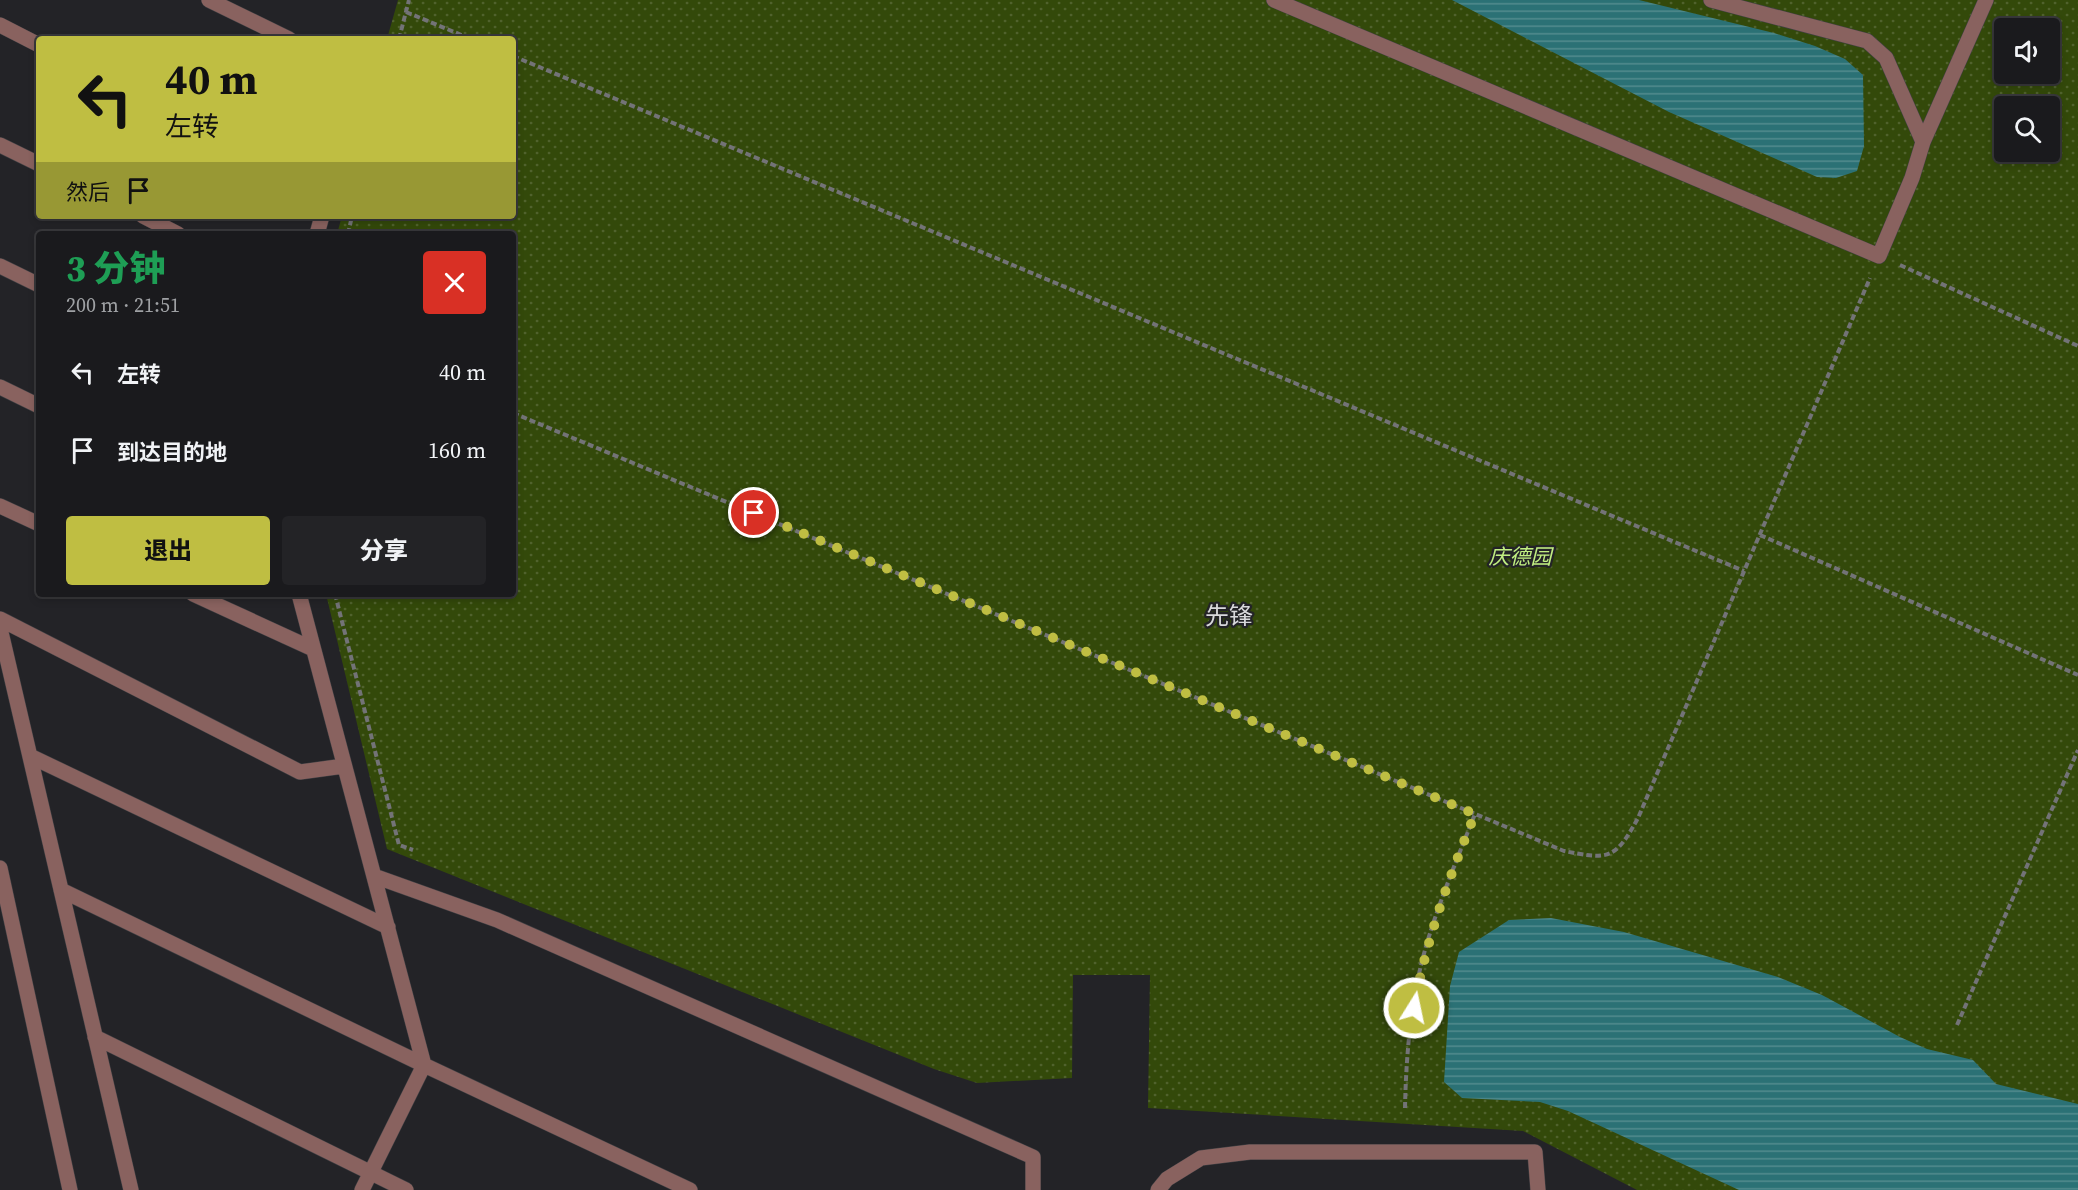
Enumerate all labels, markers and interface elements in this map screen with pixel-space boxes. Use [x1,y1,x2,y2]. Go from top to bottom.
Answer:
map controls [1994,18,2060,162]
button: sound [1994,18,2060,84]
text: 40 m [165,50,258,108]
icon: left [66,60,144,138]
button: search [1994,96,2060,162]
text: 左转 [165,108,219,145]
icon: arrive [122,174,155,207]
text: 然后 [66,177,110,207]
text: 3 分钟 [66,244,165,293]
button: close [423,251,486,314]
text: 200 m · 21:51 [66,291,180,319]
icon: left [66,356,99,389]
text: 40 m [439,357,486,387]
text: 左转 [117,359,161,389]
icon: arrive [66,434,99,467]
text: 160 m [428,435,486,465]
text: 到达目的地 [117,437,227,467]
pin [728,487,779,538]
icon: arrive [737,496,770,529]
button: 退出 [66,516,270,585]
button: 分享 [282,516,486,585]
park label: 庆德园 [1489,542,1554,571]
district label: 先锋 [1205,599,1253,632]
position arrow [1382,976,1446,1040]

